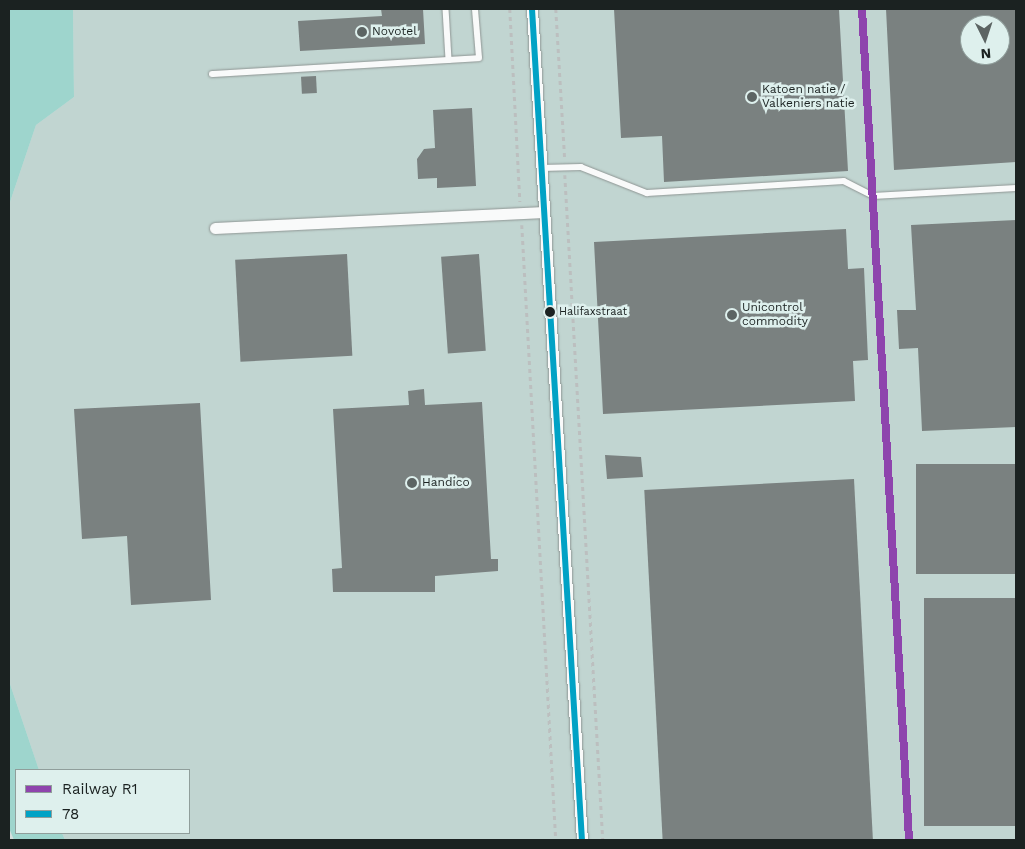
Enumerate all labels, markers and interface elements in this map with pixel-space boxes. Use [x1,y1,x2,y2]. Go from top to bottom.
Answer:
north arrow [960,15,1010,65]
place label: Novotel [372,25,417,39]
marker: Novotel [356,26,368,38]
text: N [980,46,992,62]
place label: Katoen natie / Valkeniers natie [762,83,855,111]
marker: Katoen natie / Valkeniers natie [746,91,758,103]
place label: Unicontrol commodity [742,301,808,329]
place label: Halifaxstraat [559,305,627,319]
marker: Halifaxstraat [545,307,555,317]
marker: Unicontrol commodity [726,309,738,321]
place label: Handico [422,476,470,490]
marker: Handico [406,477,418,489]
legend [15,769,190,834]
text: Railway R1 [62,780,138,798]
text: 78 [62,805,79,823]

